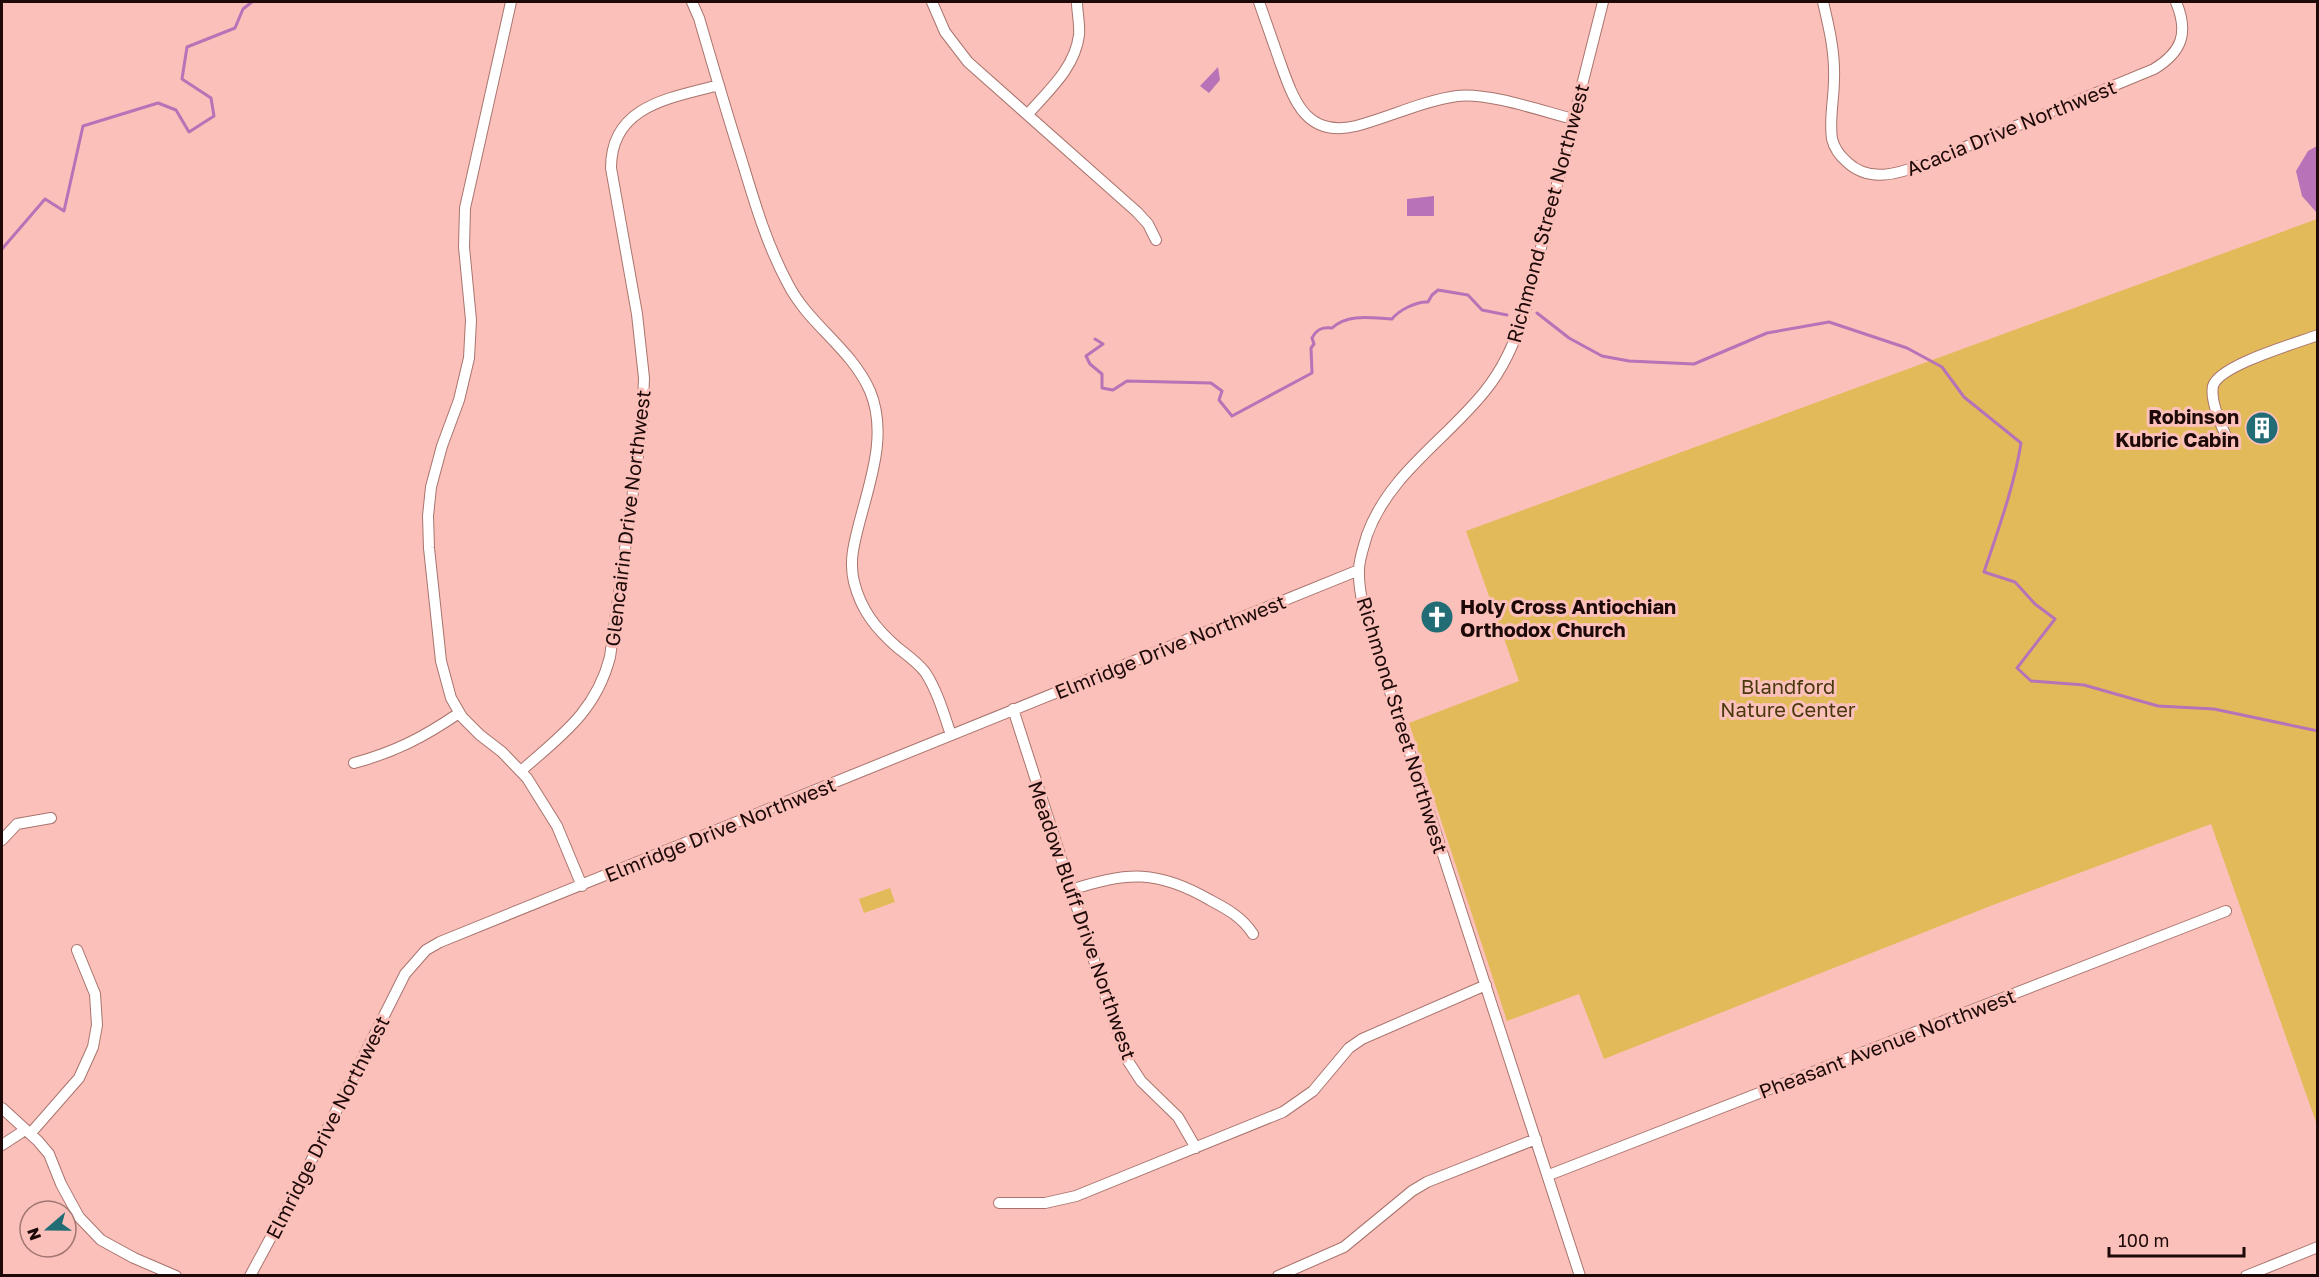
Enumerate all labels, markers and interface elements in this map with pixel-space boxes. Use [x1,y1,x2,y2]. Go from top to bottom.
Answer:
street label: Acacia Drive Northwest [1903,74,2119,180]
street label: Richmond Street Northwest [1501,81,1593,345]
street label: Glencairin Drive Northwest [599,388,655,648]
place label: Robinson Kubric Cabin [2115,404,2239,451]
building icon: Robinson Kubric Cabin [2244,410,2280,446]
street label: Elmridge Drive Northwest [1051,589,1289,703]
street label: Richmond Street Northwest [1352,594,1454,856]
place label: Holy Cross Antiochian Orthodox Church [1460,594,1676,641]
church icon: Holy Cross Antiochian Orthodox Church [1419,599,1455,635]
park label: Blandford Nature Center [1720,674,1856,721]
street label: Elmridge Drive Northwest [601,772,839,886]
street label: Meadow Bluff Drive Northwest [1024,777,1142,1063]
street label: Pheasant Avenue Northwest [1755,983,2019,1103]
street label: Elmridge Drive Northwest [260,1012,394,1242]
north arrow [18,1199,78,1259]
scale bar [2109,1220,2244,1258]
text: N [22,1225,45,1243]
text: 100 m [2118,1229,2169,1251]

